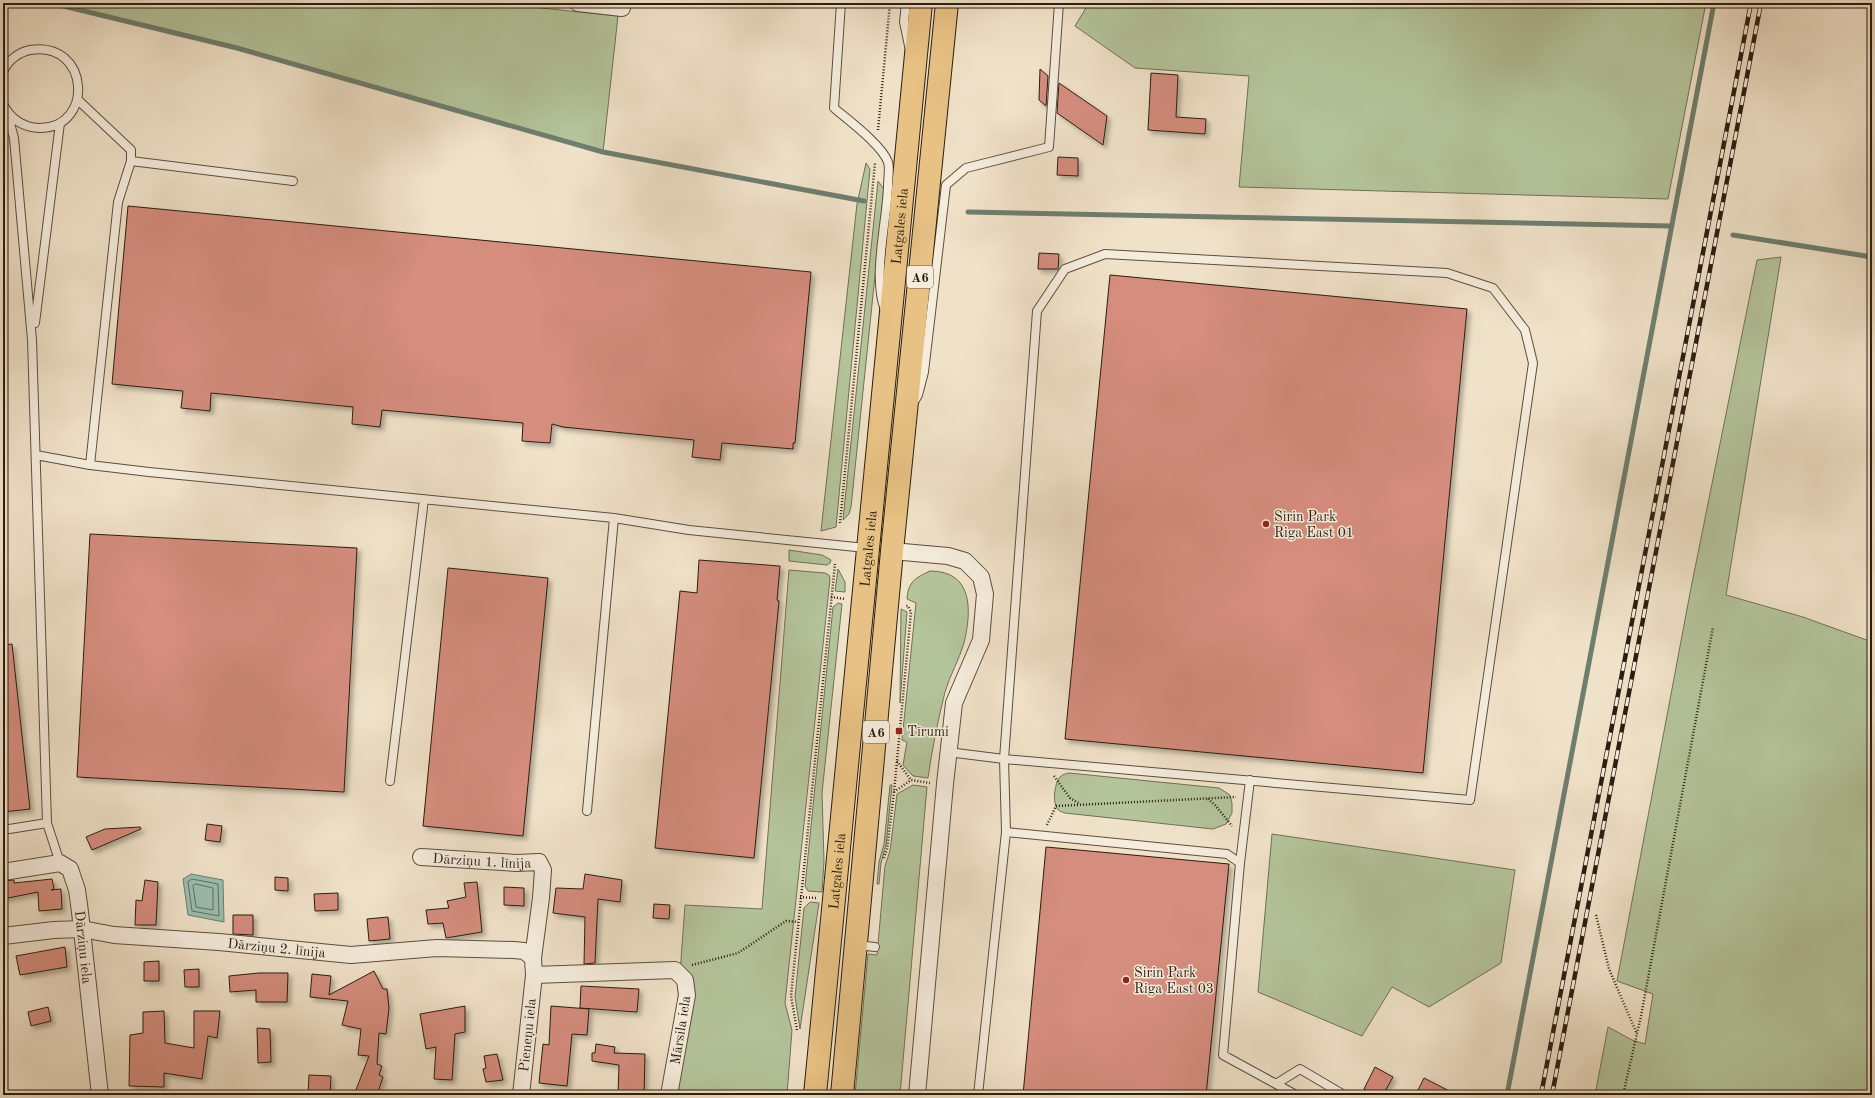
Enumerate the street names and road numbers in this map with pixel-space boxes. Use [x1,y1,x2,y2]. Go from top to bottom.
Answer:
street label: Latgales iela [890,187,911,265]
road number: A6 [907,266,933,288]
street label: Latgales iela [858,510,880,588]
road number: A6 [863,721,889,743]
street label: Latgales iela [827,832,848,910]
street label: Dārziņu 1. līnija [432,852,532,871]
street label: Dārziņu iela [72,910,94,985]
street label: Dārziņu 2. līnija [227,937,326,960]
street label: Mārsila iela [669,995,693,1066]
street label: Pieneņu iela [517,998,540,1073]

